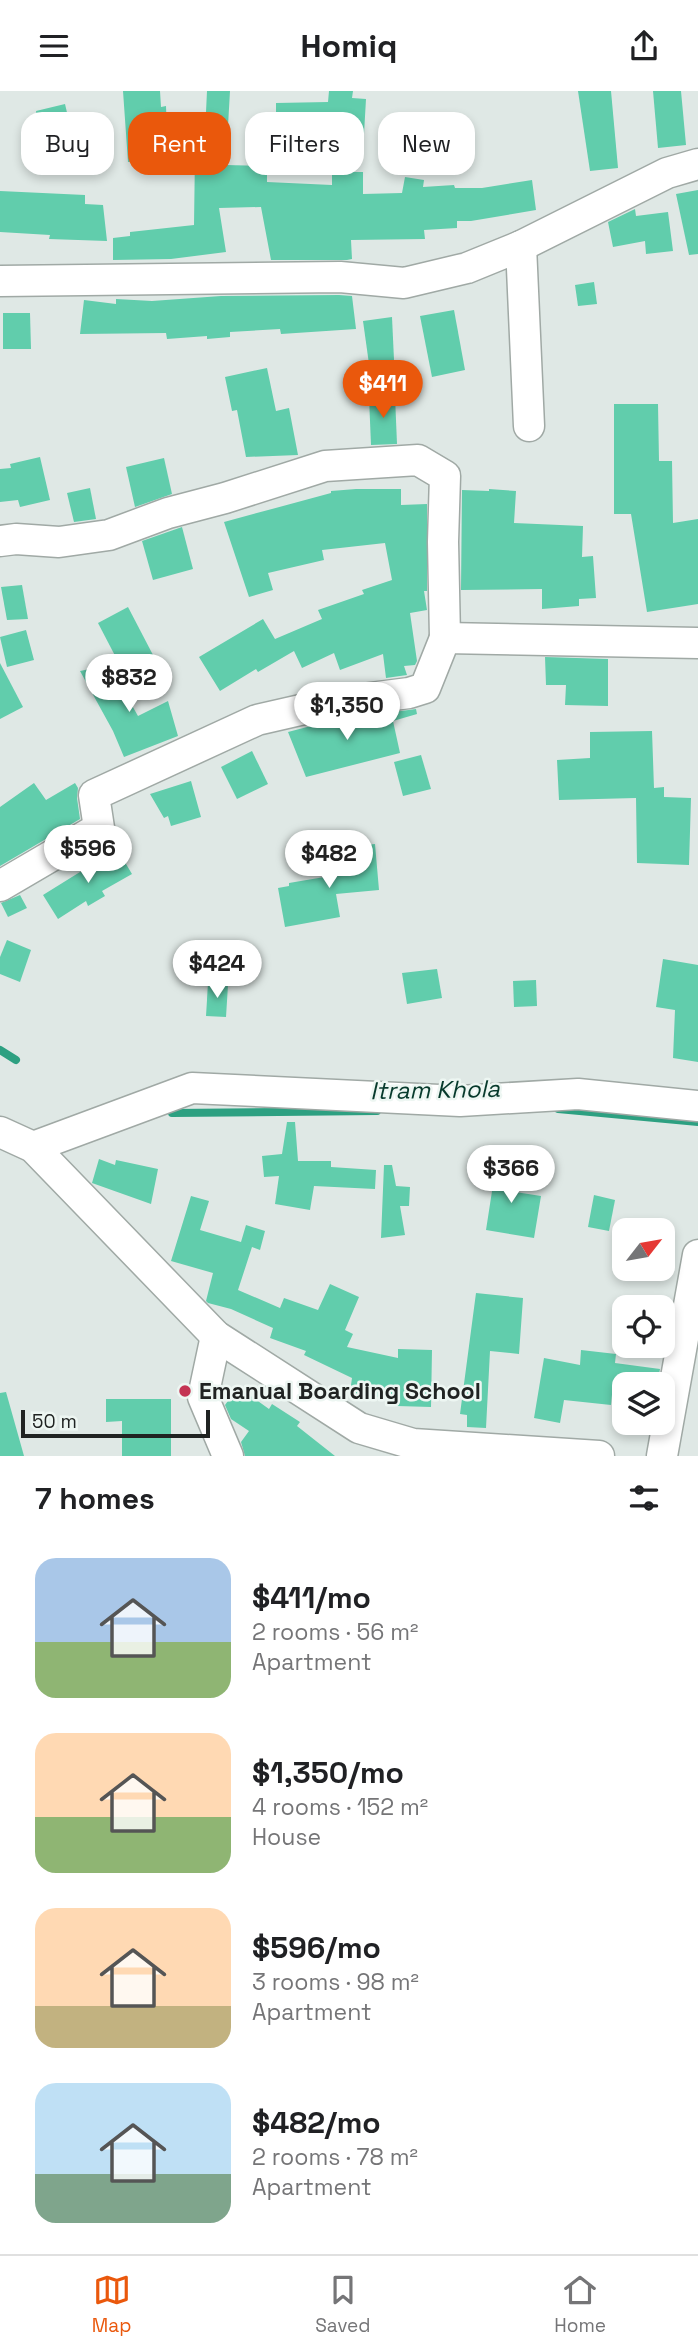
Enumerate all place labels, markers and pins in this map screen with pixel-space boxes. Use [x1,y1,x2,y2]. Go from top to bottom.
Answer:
pin: $411 [342,361,424,420]
pin: $832 [88,655,170,714]
pin: $1,350 [290,683,404,742]
pin: $596 [47,825,129,885]
pin: $482 [288,831,370,890]
pin: $424 [176,941,258,1000]
pin: $366 [470,1145,552,1205]
place label: Emanual Boarding School [199,1376,481,1406]
marker: Emanual Boarding School [177,1383,193,1399]

